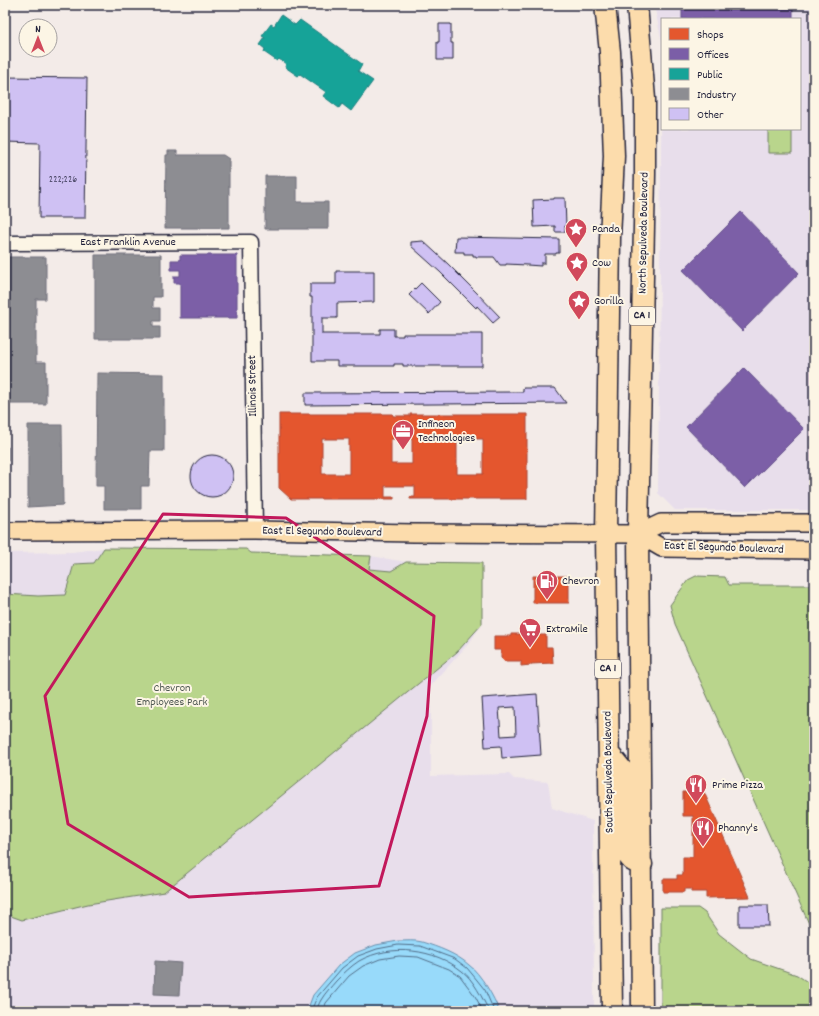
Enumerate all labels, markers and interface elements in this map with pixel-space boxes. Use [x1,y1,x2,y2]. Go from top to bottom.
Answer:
north arrow [18,18,58,58]
legend [661,18,801,130]
text: N [35,22,41,38]
text: Shops [697,27,724,44]
text: Offices [697,47,729,64]
text: Public [697,67,723,84]
text: Industry [697,87,737,104]
text: Other [697,107,724,124]
street label: North Sepulveda Boulevard [634,172,654,294]
house number: 222;226 [49,173,77,187]
place icon: Panda [563,216,589,249]
place label: Panda [592,221,620,238]
street label: East Franklin Avenue [80,234,176,251]
place icon: Cow [564,250,590,283]
place label: Cow [592,255,611,272]
place icon: Gorilla [566,288,592,321]
place label: Gorilla [594,293,624,310]
road number: CA 1 [629,307,655,325]
street label: Illinois Street [244,354,262,417]
place label: Infineon Technologies [418,416,475,447]
office icon: Infineon Technologies [390,418,416,451]
street label: East El Segundo Boulevard [262,522,382,542]
street label: East El Segundo Boulevard [664,537,784,559]
fuel station icon: Chevron [534,568,560,601]
place label: Chevron [562,573,600,590]
supermarket icon: ExtraMile [517,616,543,649]
place label: ExtraMile [546,621,588,638]
road number: CA 1 [595,660,621,678]
park label: Chevron Employees Park [136,680,208,711]
street label: South Sepulveda Boulevard [599,711,619,833]
restaurant icon: Prime Pizza [683,772,709,805]
place label: Prime Pizza [712,777,763,794]
restaurant icon: Phanny's [690,815,716,848]
place label: Phanny's [718,820,758,837]

